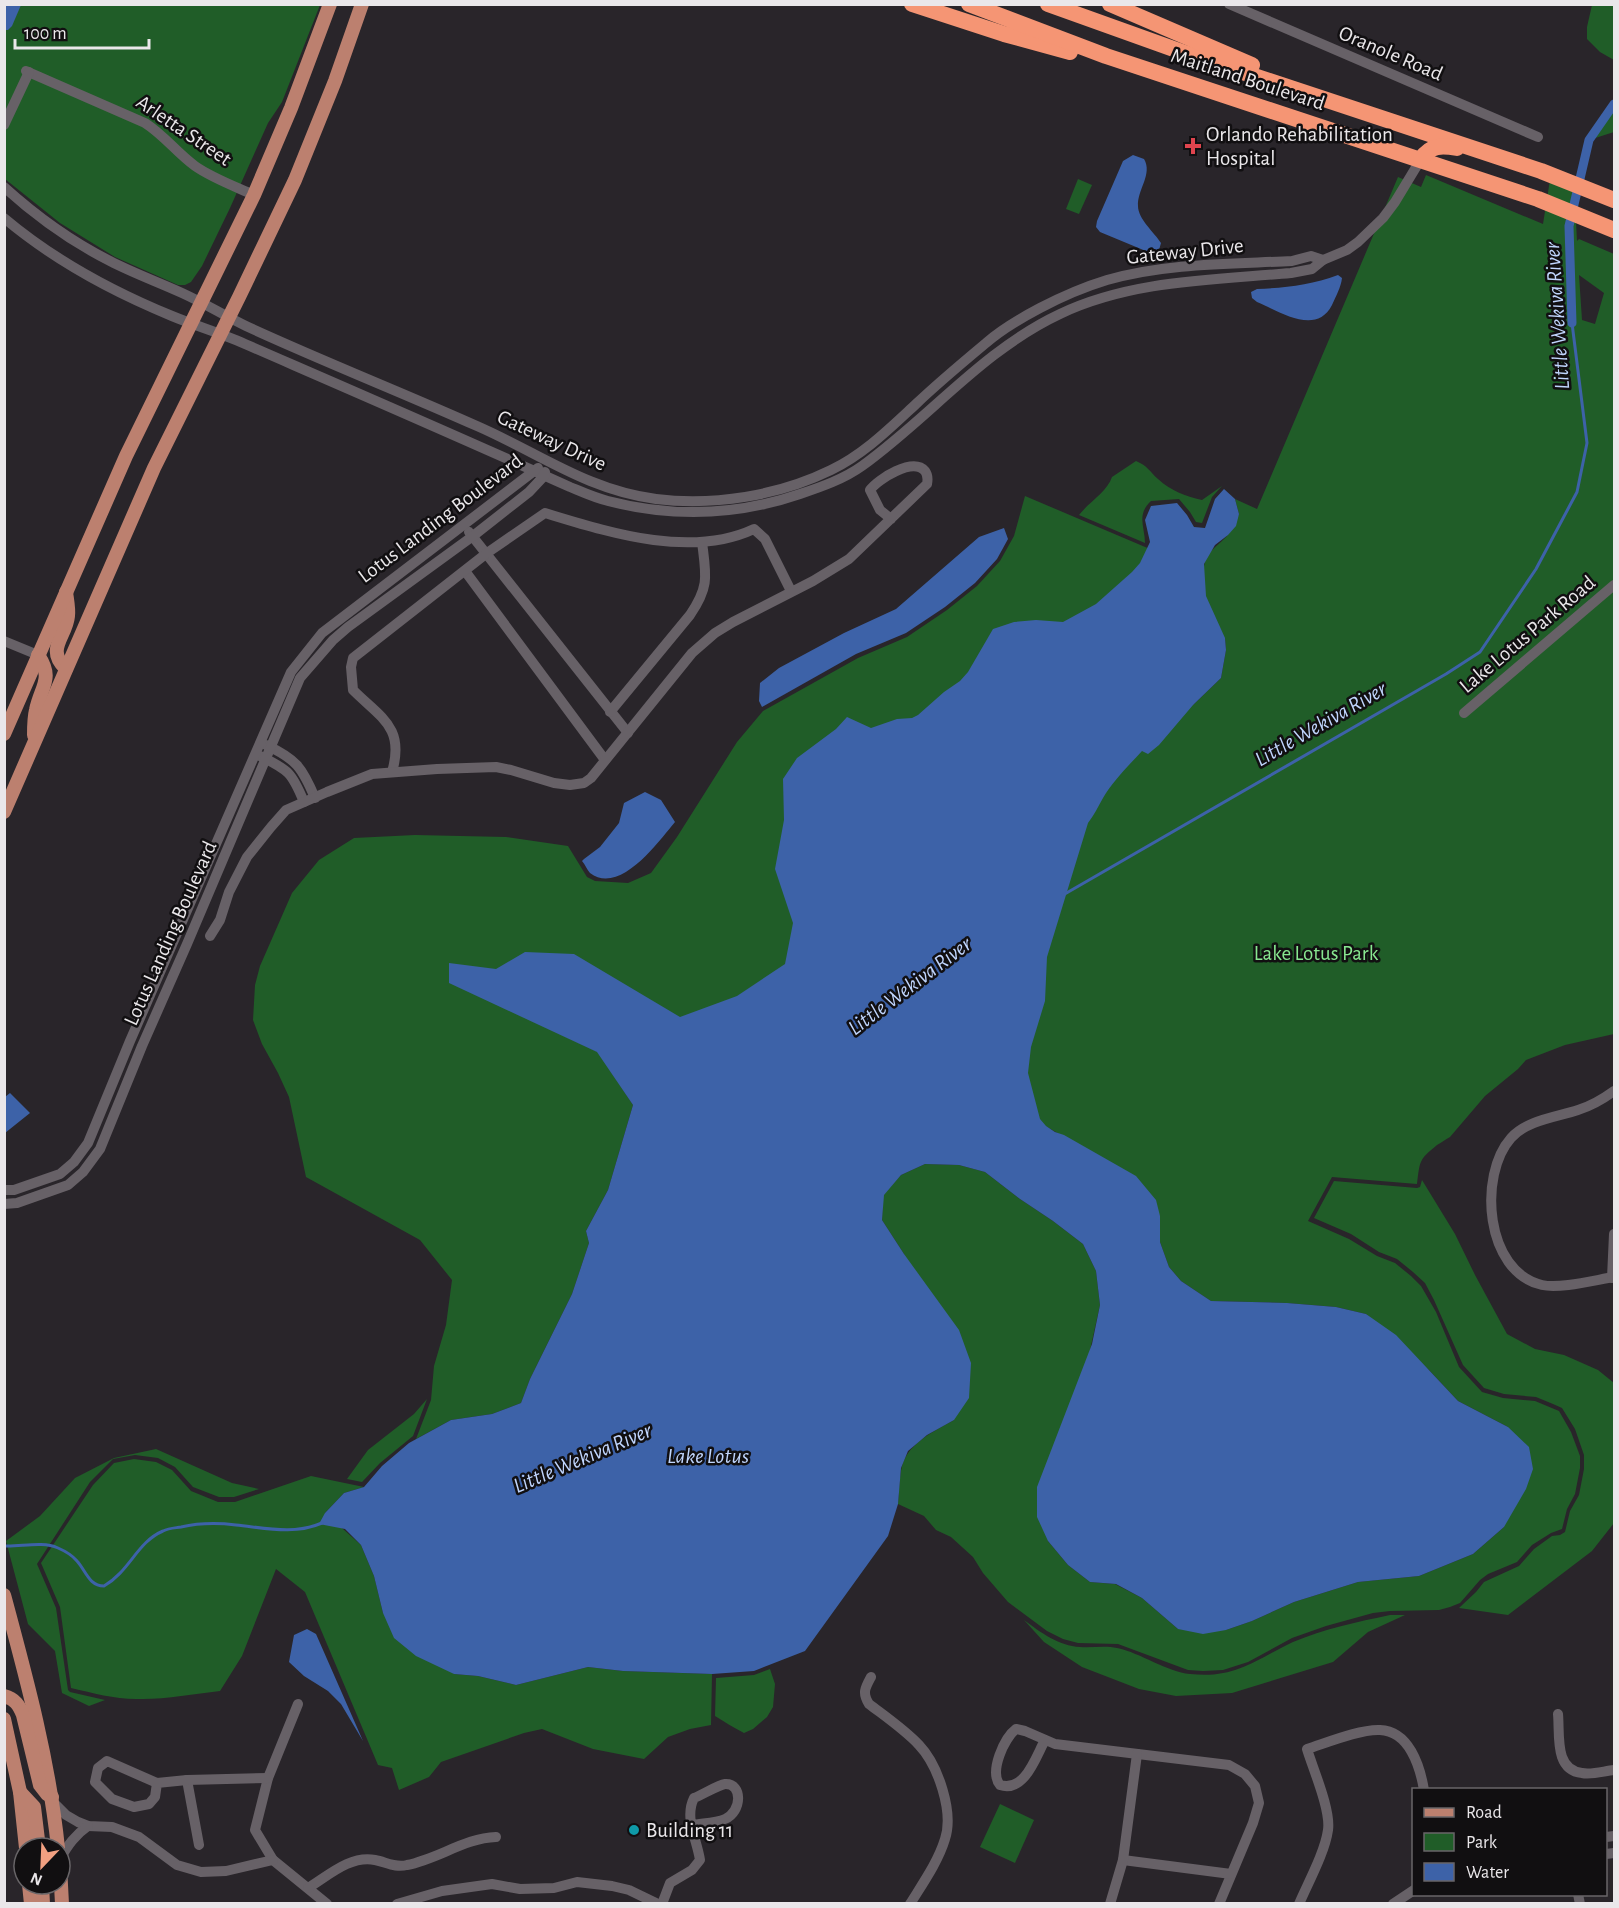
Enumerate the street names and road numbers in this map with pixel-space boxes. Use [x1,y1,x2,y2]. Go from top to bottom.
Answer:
street label: Oranole Road [1336,22,1446,85]
street label: Maitland Boulevard [1168,45,1327,114]
street label: Arletta Street [132,91,235,170]
street label: Gateway Drive [1126,235,1245,268]
street label: Gateway Drive [494,406,609,475]
street label: Lotus Landing Boulevard [354,450,526,587]
street label: Lake Lotus Park Road [1456,572,1599,697]
street label: Lotus Landing Boulevard [120,838,221,1029]

